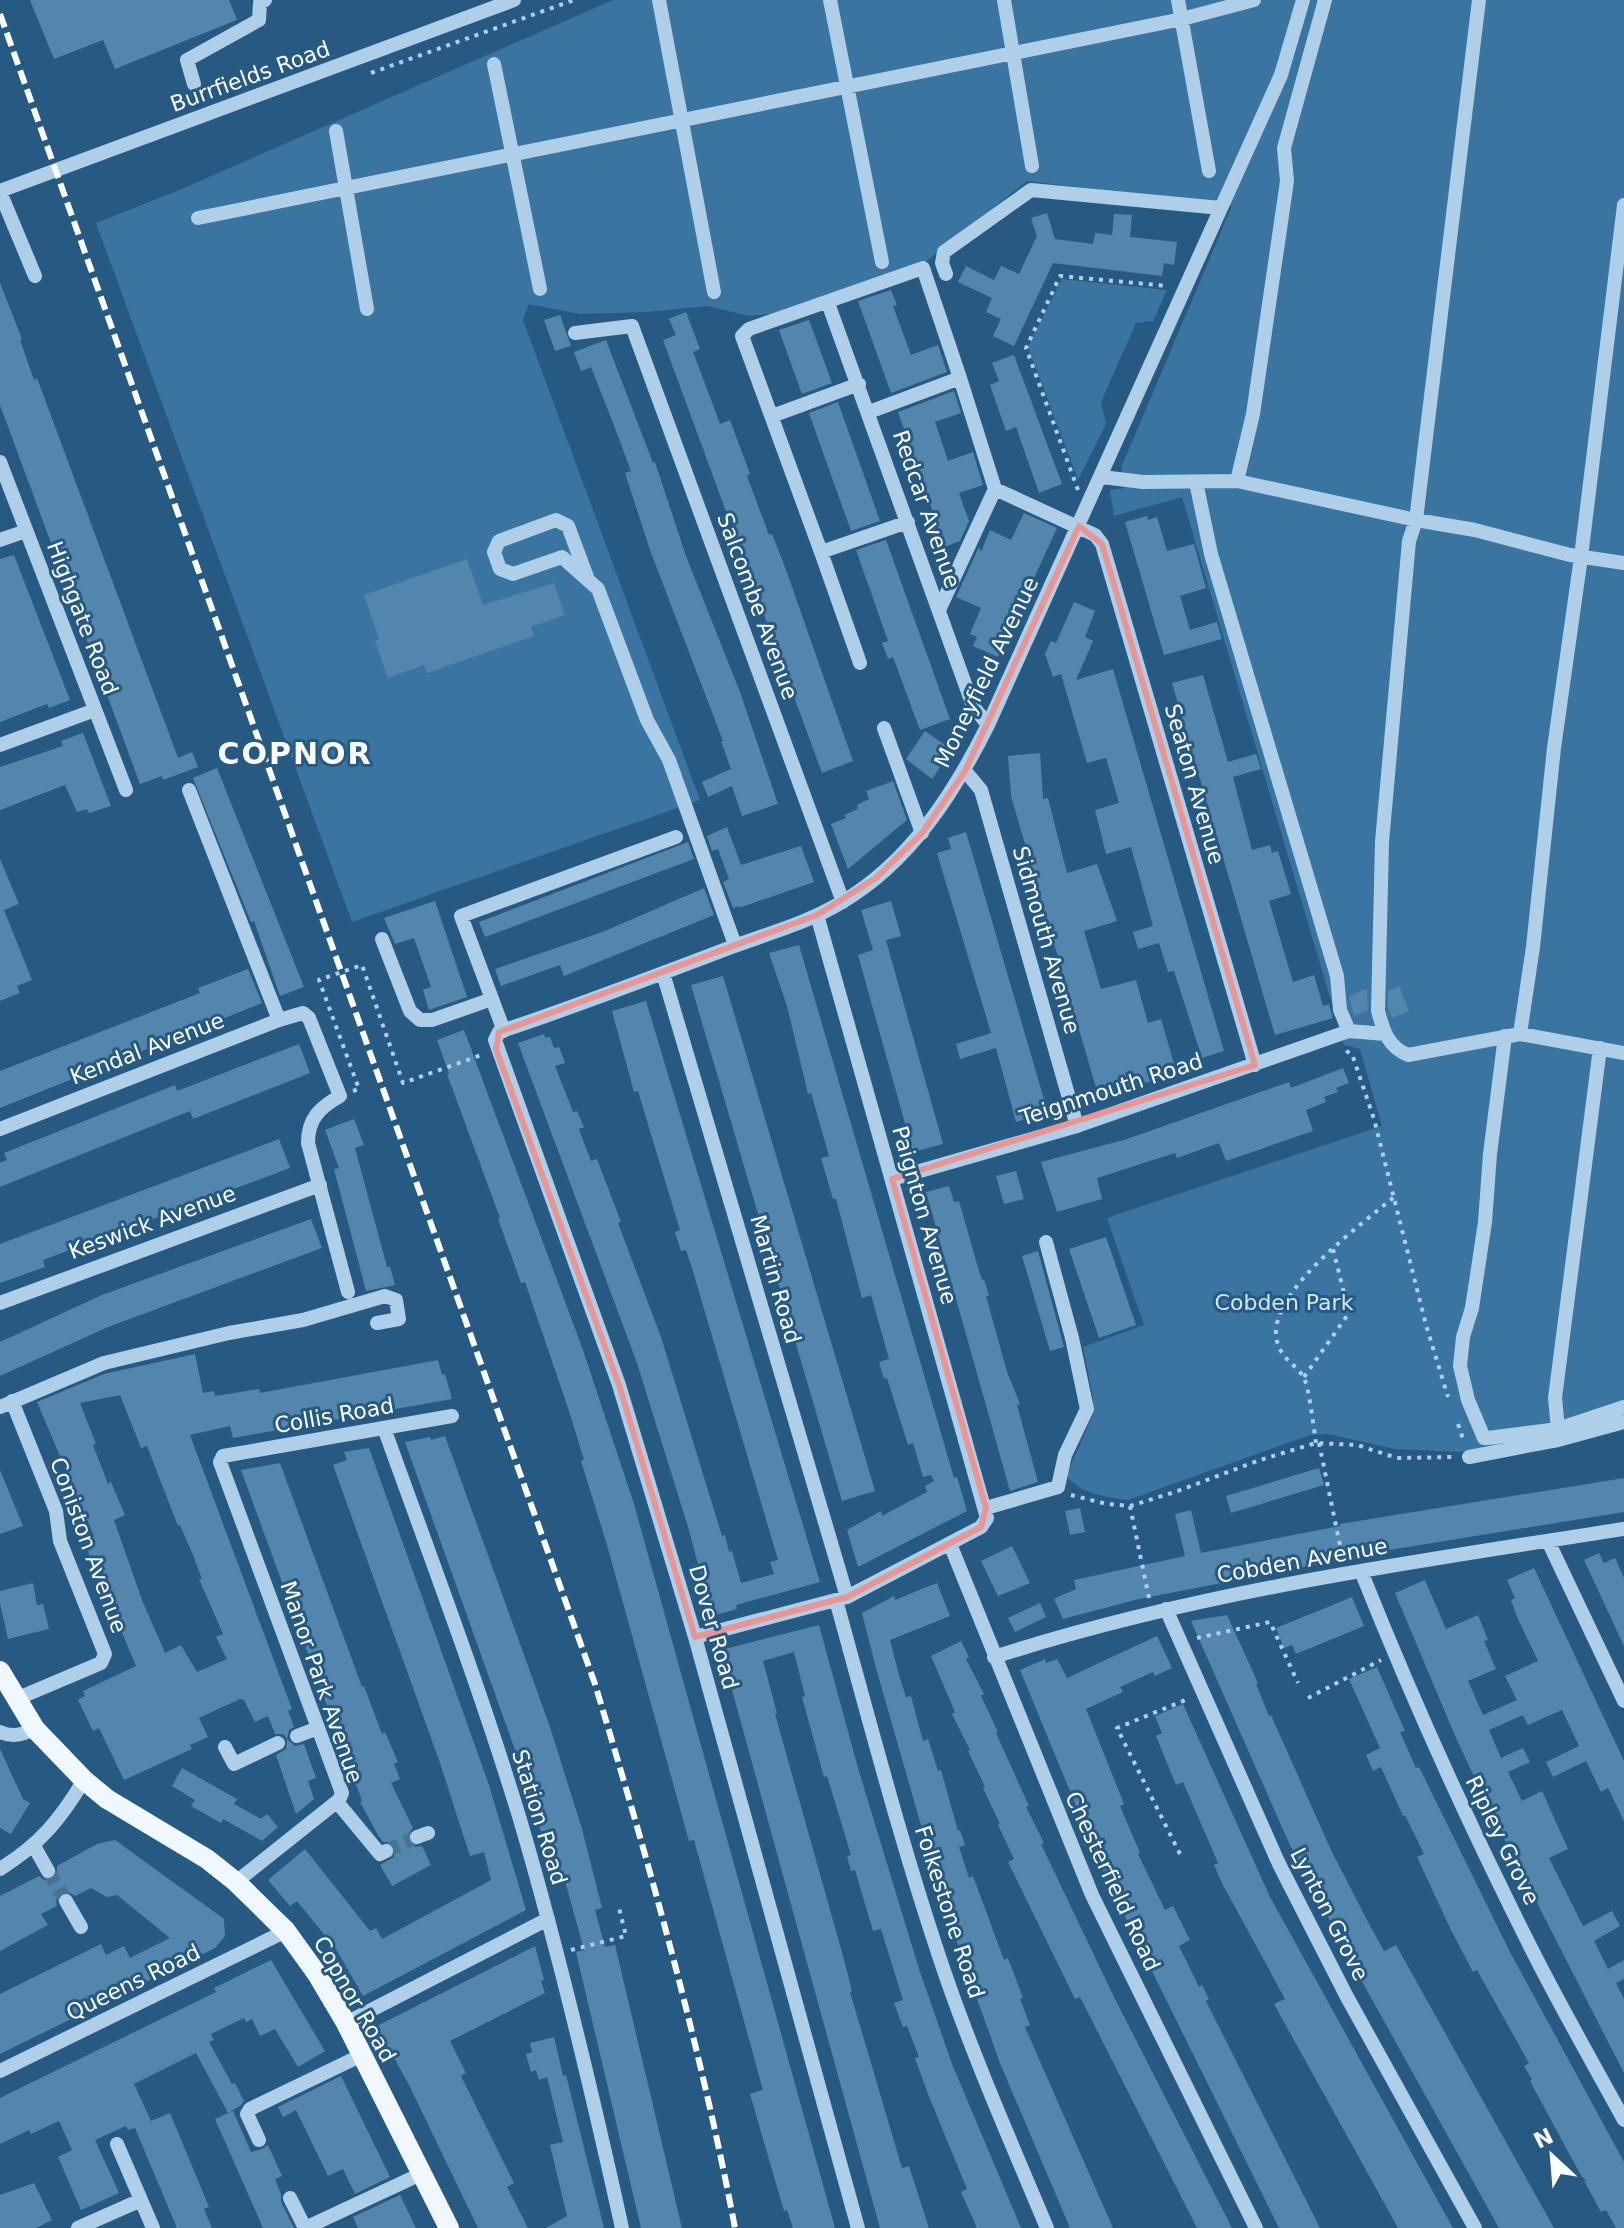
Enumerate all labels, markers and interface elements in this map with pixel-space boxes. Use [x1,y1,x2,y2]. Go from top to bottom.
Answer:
street label: Burrfields Road [167,36,333,117]
street label: Redcar Avenue [888,427,965,591]
street label: Salcombe Avenue [712,509,803,703]
street label: Highgate Road [42,538,123,698]
street label: Moneyfield Avenue [929,573,1044,772]
street label: Seaton Avenue [1160,701,1229,867]
district label: COPNOR [217,736,373,771]
street label: Sidmouth Avenue [1008,843,1085,1037]
street label: Kendal Avenue [67,1008,228,1089]
street label: Teignmouth Road [1016,1048,1206,1131]
street label: Paignton Avenue [887,1123,962,1307]
street label: Keswick Avenue [65,1181,239,1264]
street label: Martin Road [745,1212,806,1346]
park label: Cobden Park [1215,1290,1354,1315]
street label: Collis Road [272,1393,396,1438]
street label: Coniston Avenue [45,1454,132,1636]
street label: Cobden Avenue [1215,1533,1389,1588]
street label: Dover Road [684,1562,743,1692]
street label: Manor Park Avenue [275,1578,368,1787]
street label: Station Road [507,1746,572,1888]
street label: Ripley Grove [1460,1772,1545,1909]
street label: Chesterfield Road [1060,1787,1165,1975]
street label: Folkestone Road [910,1823,989,2002]
street label: Lynton Grove [1285,1844,1374,1985]
street label: Copnor Road [308,1932,401,2067]
street label: Queens Road [62,1939,204,2026]
north arrow [1512,2116,1592,2196]
text: N [1530,2123,1557,2154]

